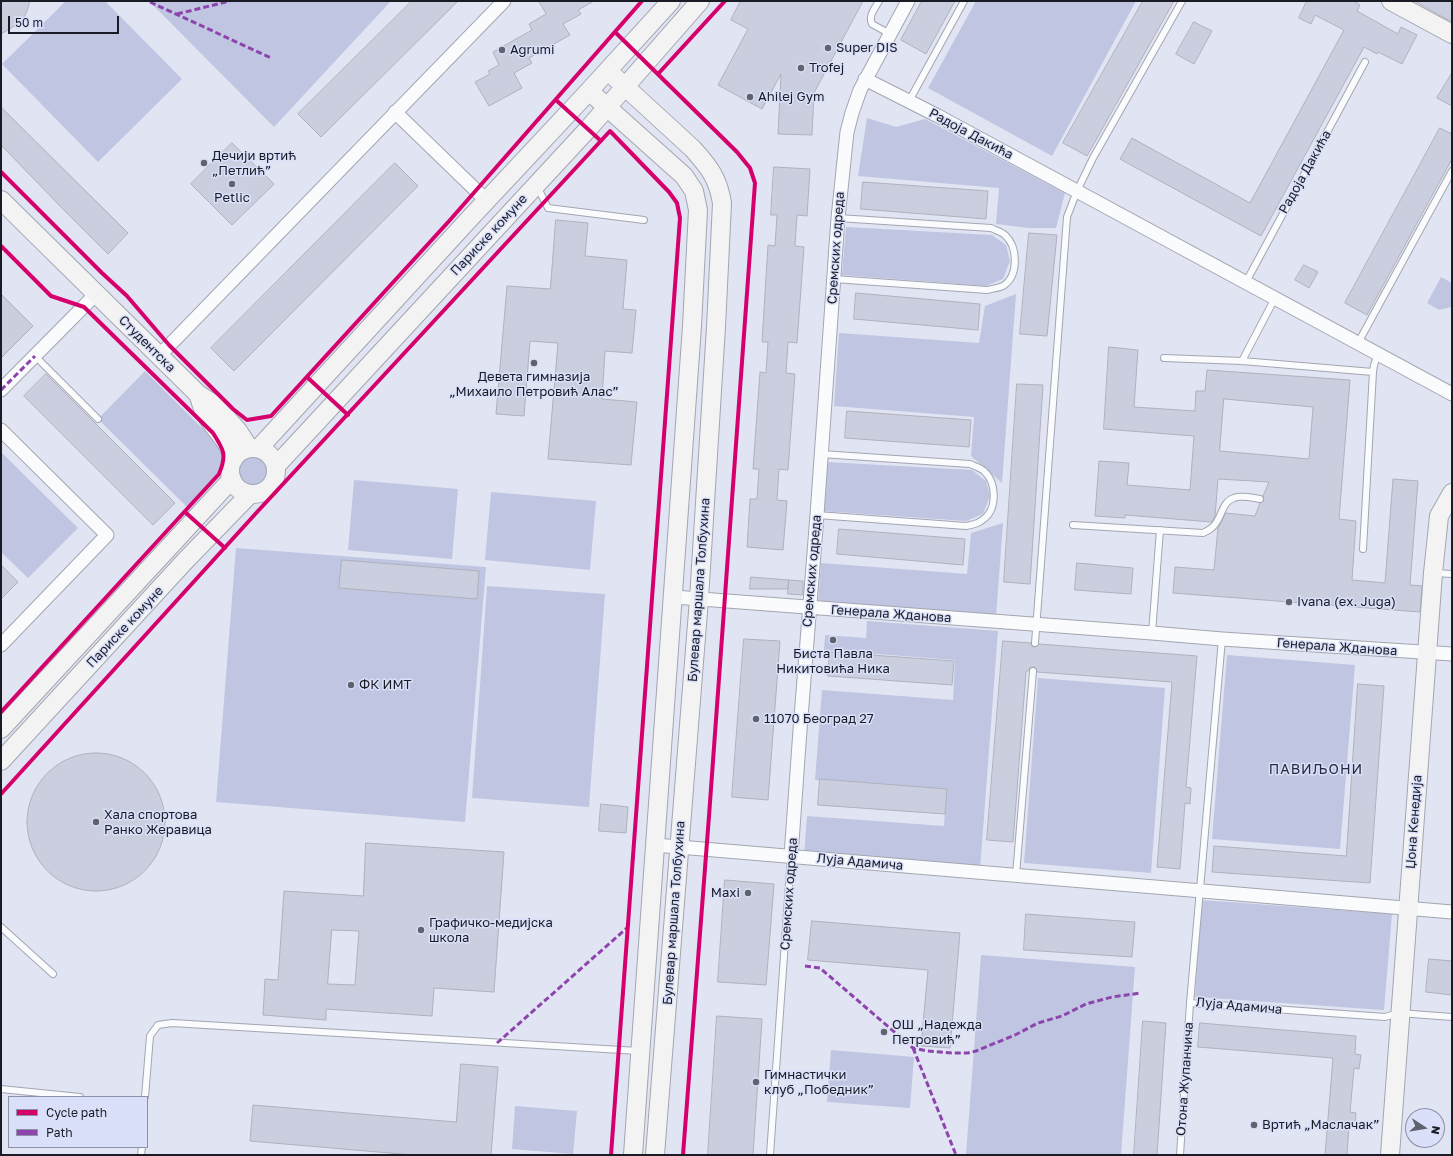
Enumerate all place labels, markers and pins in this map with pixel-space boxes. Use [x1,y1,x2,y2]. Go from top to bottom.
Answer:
place label: Super DIS [836,40,898,56]
place label: Agrumi [510,42,554,58]
marker: Super DIS [823,43,833,53]
marker: Agrumi [497,45,507,55]
place label: Trofej [809,60,844,76]
marker: Trofej [796,63,806,73]
place label: Ahilej Gym [758,89,824,105]
marker: Ahilej Gym [745,92,755,102]
place label: Дечији вртић „Петлић” [212,148,296,179]
marker: Дечији вртић „Петлић” [199,158,209,168]
marker: Petlic [227,179,237,189]
place label: Petlic [214,190,250,206]
marker: Девета гимназија „Михаило Петровић Алас” [529,358,539,368]
place label: Девета гимназија „Михаило Петровић Алас” [449,369,619,400]
place label: Ivana (ex. Juga) [1297,594,1396,610]
marker: Ivana (ex. Juga) [1284,597,1294,607]
marker: Биста Павла Никитовића Ника [828,635,838,645]
place label: Биста Павла Никитовића Ника [776,646,890,677]
place label: ФК ИМТ [359,677,412,693]
marker: ФК ИМТ [346,680,356,690]
place label: 11070 Београд 27 [764,711,874,727]
marker: 11070 Београд 27 [751,714,761,724]
place label: Хала спортова Ранко Жеравица [104,807,212,838]
marker: Хала спортова Ранко Жеравица [91,817,101,827]
place label: Maxi [711,885,740,901]
marker: Maxi [743,888,753,898]
place label: Графичко-медијска школа [429,915,553,946]
marker: Графичко-медијска школа [416,925,426,935]
place label: ОШ „Надежда Петровић” [892,1017,982,1048]
marker: ОШ „Надежда Петровић” [879,1027,889,1037]
place label: Гимнастички клуб „Победник” [764,1067,874,1098]
marker: Гимнастички клуб „Победник” [751,1077,761,1087]
place label: Вртић „Маслачак” [1262,1117,1380,1133]
marker: Вртић „Маслачак” [1249,1120,1259,1130]

